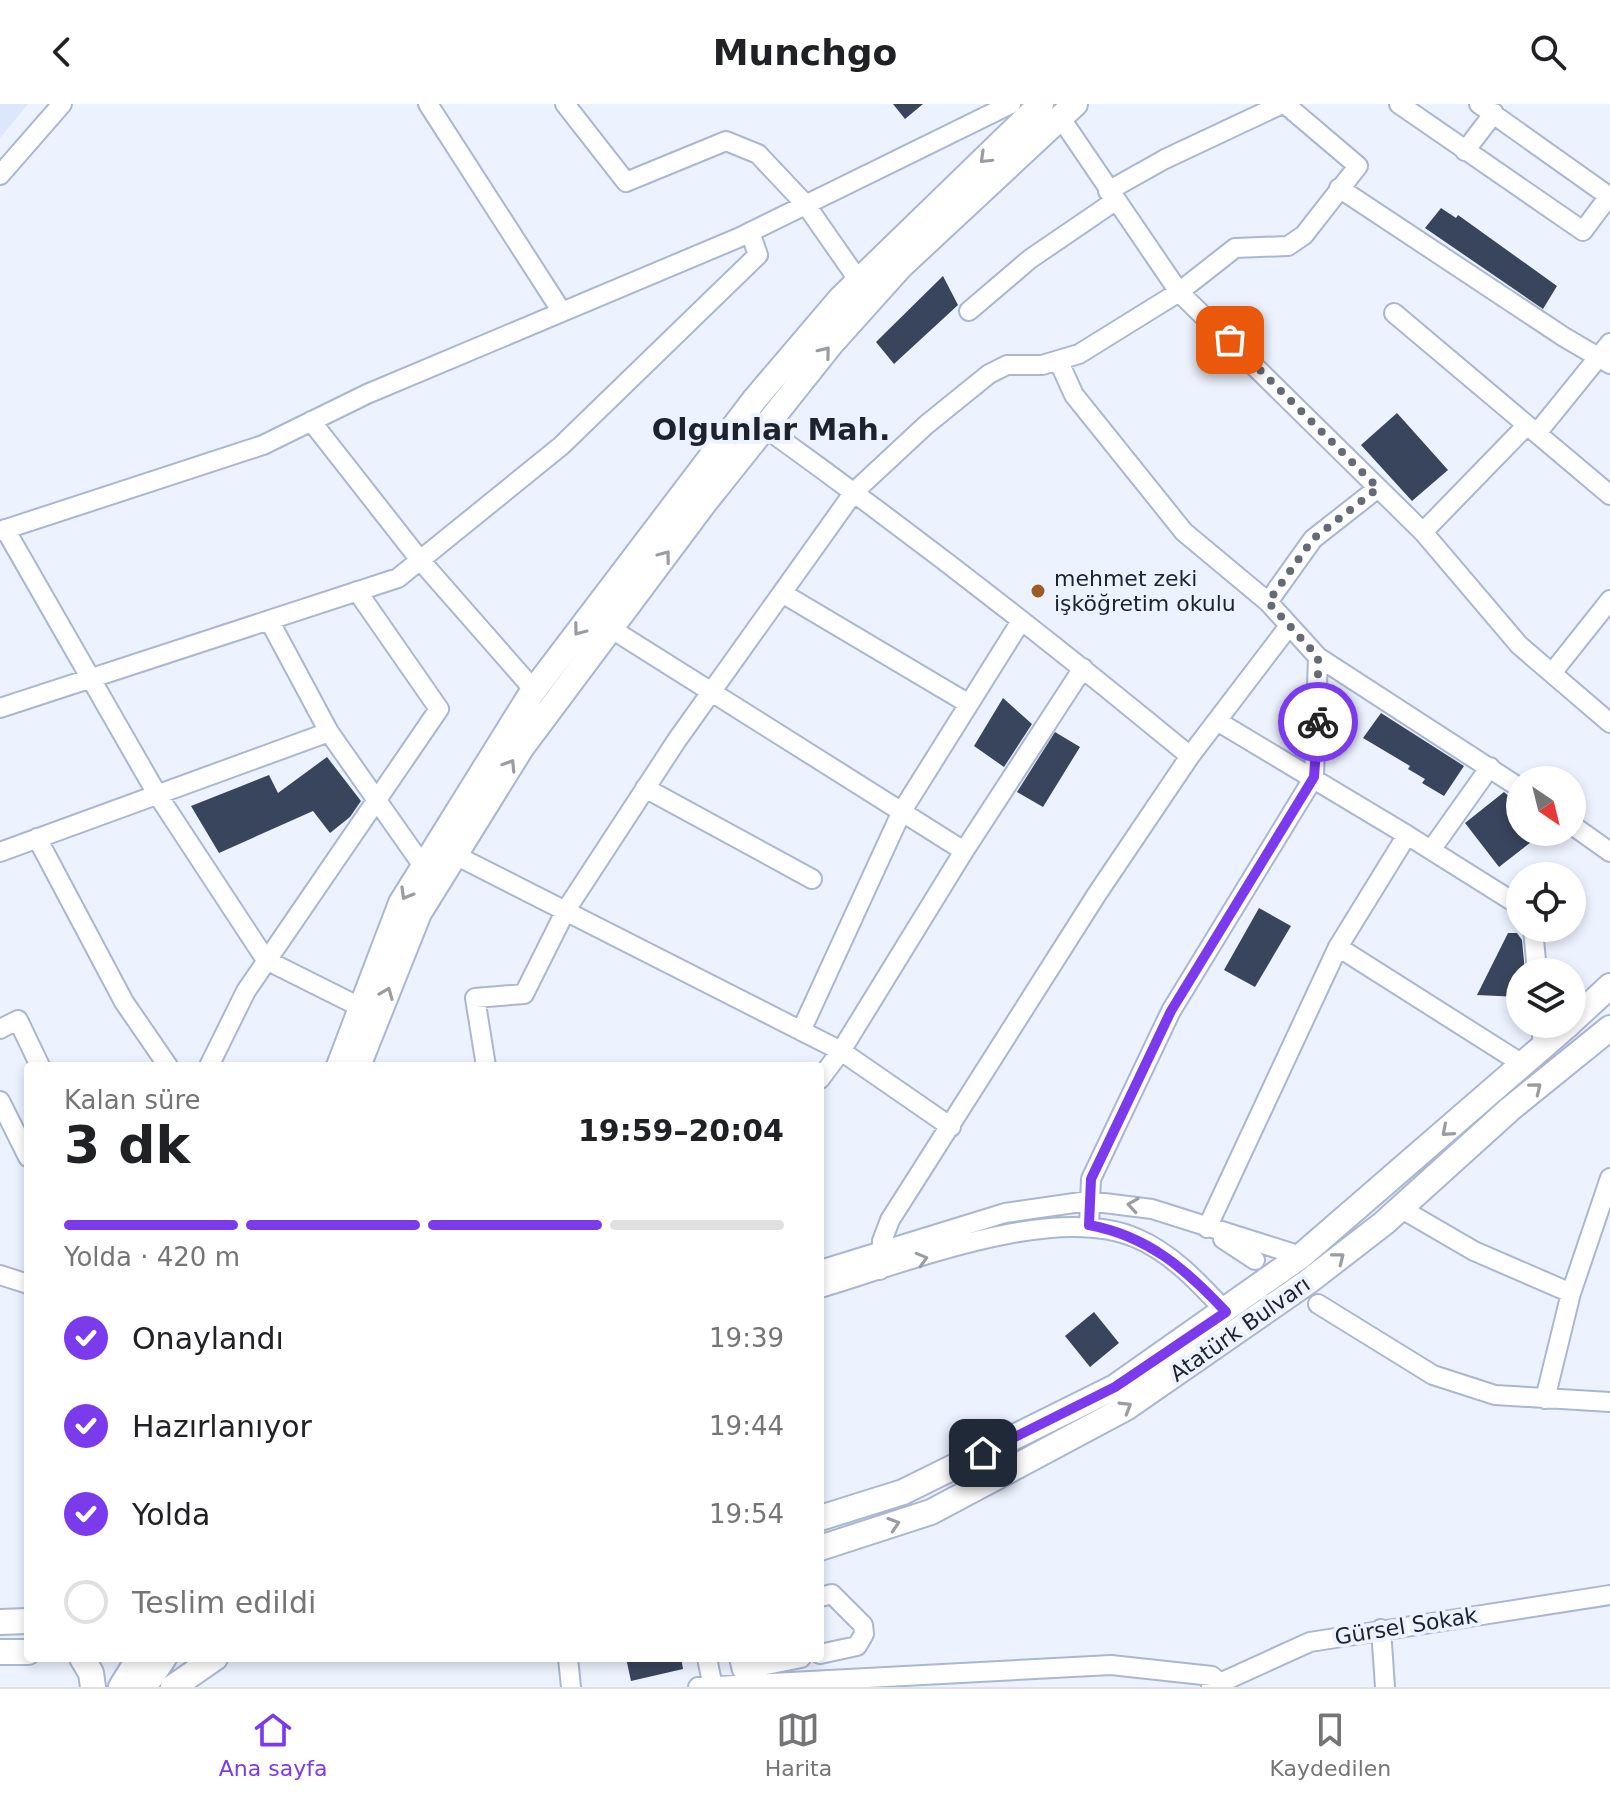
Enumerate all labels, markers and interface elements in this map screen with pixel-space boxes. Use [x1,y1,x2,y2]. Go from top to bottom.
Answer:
icon: back [40,30,84,74]
icon: search [1526,30,1570,74]
text: Munchgo [713,32,897,73]
one-way arrow [980,149,994,163]
pin [1196,306,1264,374]
icon: bag [1208,318,1252,362]
one-way arrow [815,346,829,361]
district label: Olgunlar Mah. [652,412,890,447]
one-way arrow [655,551,669,565]
place label: mehmet zeki işköğretim okulu [1054,566,1236,616]
marker: mehmet zeki işköğretim okulu [1029,582,1047,600]
one-way arrow [575,621,589,636]
courier [1278,682,1358,762]
icon: bike [1296,700,1340,744]
one-way arrow [500,759,516,774]
north arrow [1506,766,1586,846]
map controls [1506,766,1586,1038]
button: locate [1506,862,1586,942]
one-way arrow [400,885,416,900]
button: layers [1506,958,1586,1038]
one-way arrow [377,987,394,1001]
one-way arrow [1527,1083,1541,1098]
text: Kalan süre [64,1085,201,1115]
text: 19:59–20:04 [578,1113,784,1148]
text: 3 dk [64,1115,190,1175]
one-way arrow [1442,1121,1457,1136]
one-way arrow [1126,1198,1140,1215]
text: Yolda · 420 m [64,1242,240,1272]
one-way arrow [914,1251,928,1268]
one-way arrow [1330,1253,1344,1268]
street label: Atatürk Bulvarı [1165,1271,1315,1387]
icon: check [64,1316,108,1360]
text: Onaylandı [132,1321,284,1356]
text: 19:39 [709,1323,784,1353]
one-way arrow [1117,1401,1132,1417]
icon: check [64,1404,108,1448]
text: Hazırlanıyor [132,1409,312,1444]
text: 19:44 [709,1411,784,1441]
pin [949,1419,1017,1487]
icon: home [961,1431,1005,1475]
icon: check [64,1492,108,1536]
text: Yolda [132,1497,210,1532]
text: 19:54 [709,1499,784,1529]
one-way arrow [887,1517,901,1533]
text: Teslim edildi [132,1585,316,1620]
street label: Gürsel Sokak [1333,1602,1479,1650]
tab: Ana sayfa [219,1708,327,1781]
tab: Harita [765,1708,832,1781]
tab: Kaydedilen [1270,1708,1391,1781]

